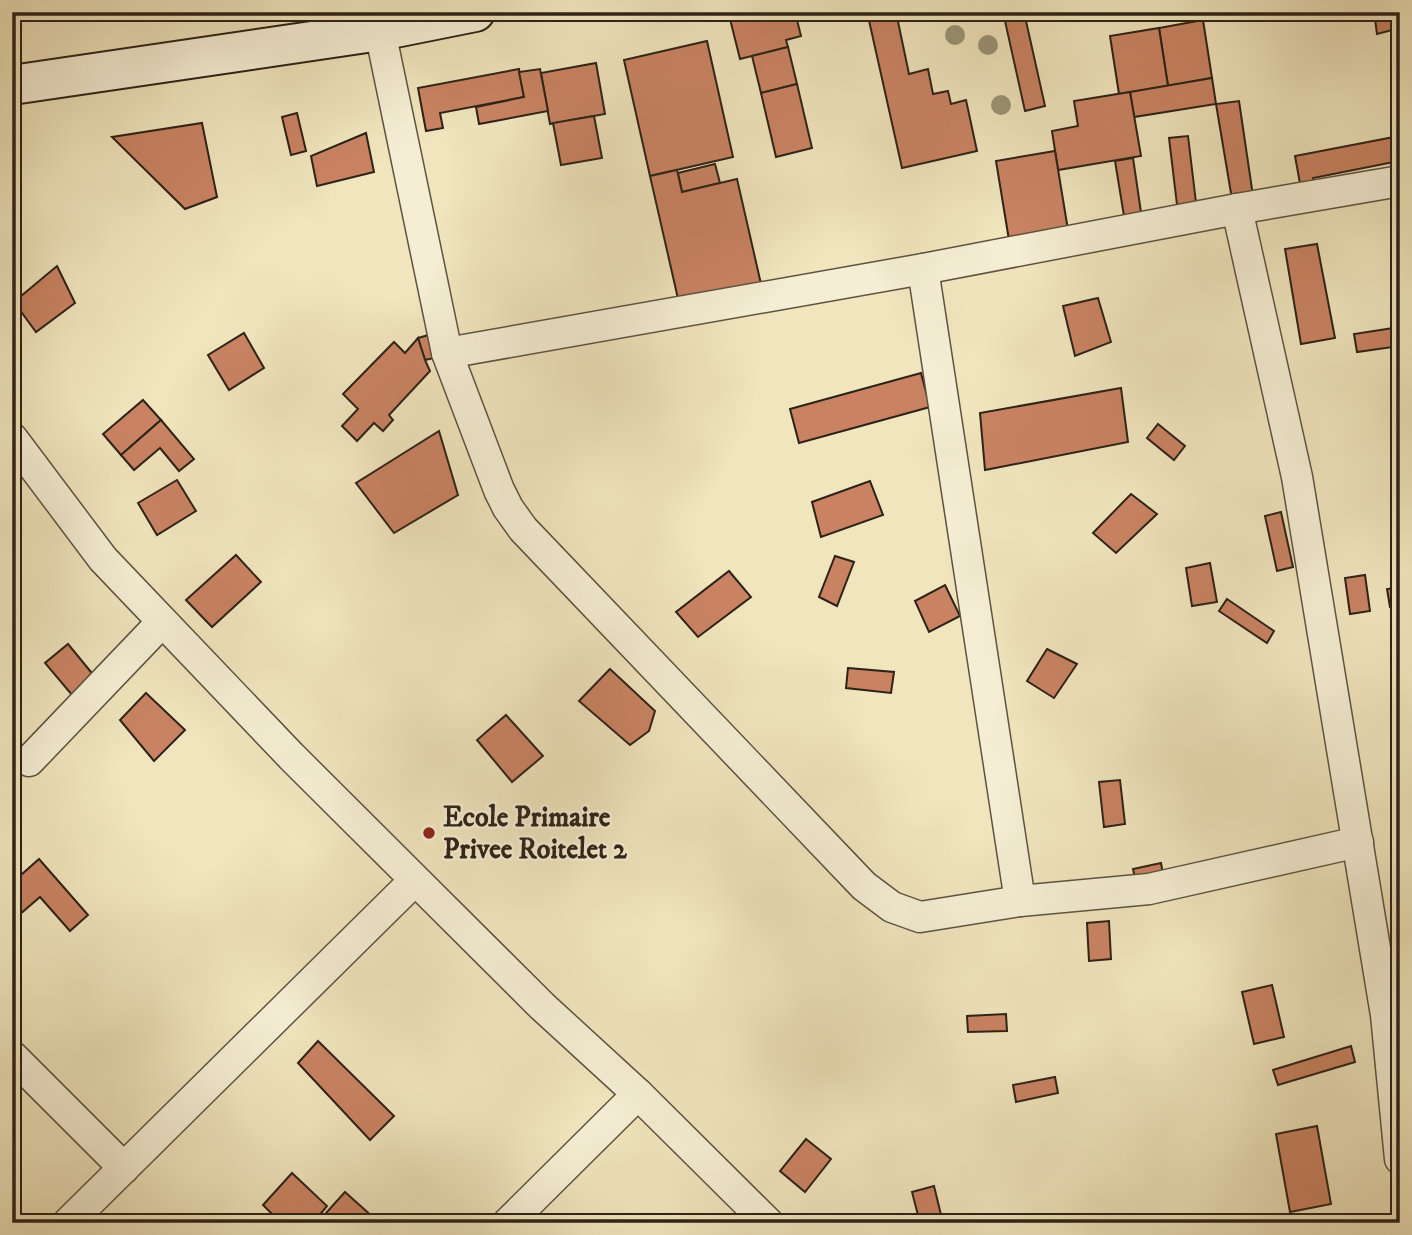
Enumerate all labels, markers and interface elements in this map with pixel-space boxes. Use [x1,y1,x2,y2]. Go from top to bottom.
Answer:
place label: Ecole Primaire Privee Roitelet 2 [443,800,627,867]
marker: Ecole Primaire Privee Roitelet 2 [421,825,437,841]

